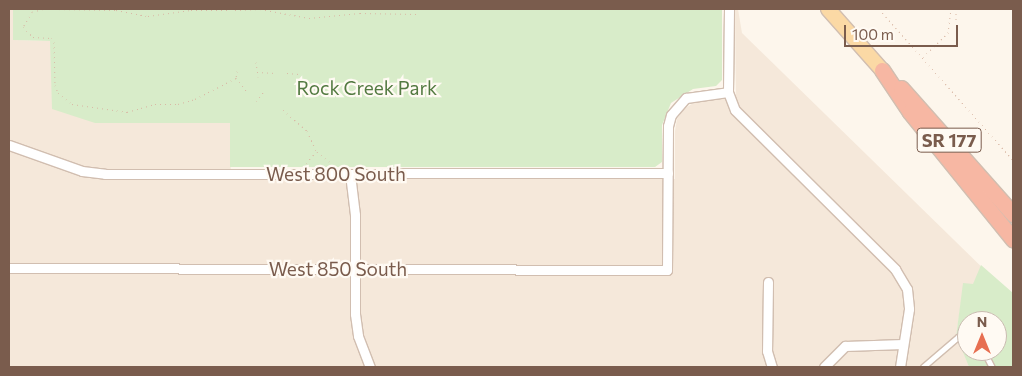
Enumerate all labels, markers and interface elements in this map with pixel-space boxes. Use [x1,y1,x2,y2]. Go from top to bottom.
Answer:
scale bar [847,15,961,47]
text: 100 m [852,25,894,43]
park label: Rock Creek Park [297,77,437,99]
road number: SR 177 [916,124,982,156]
street label: West 800 South [266,163,406,185]
street label: West 850 South [269,258,407,280]
north arrow [957,311,1007,361]
text: N [977,313,987,330]

